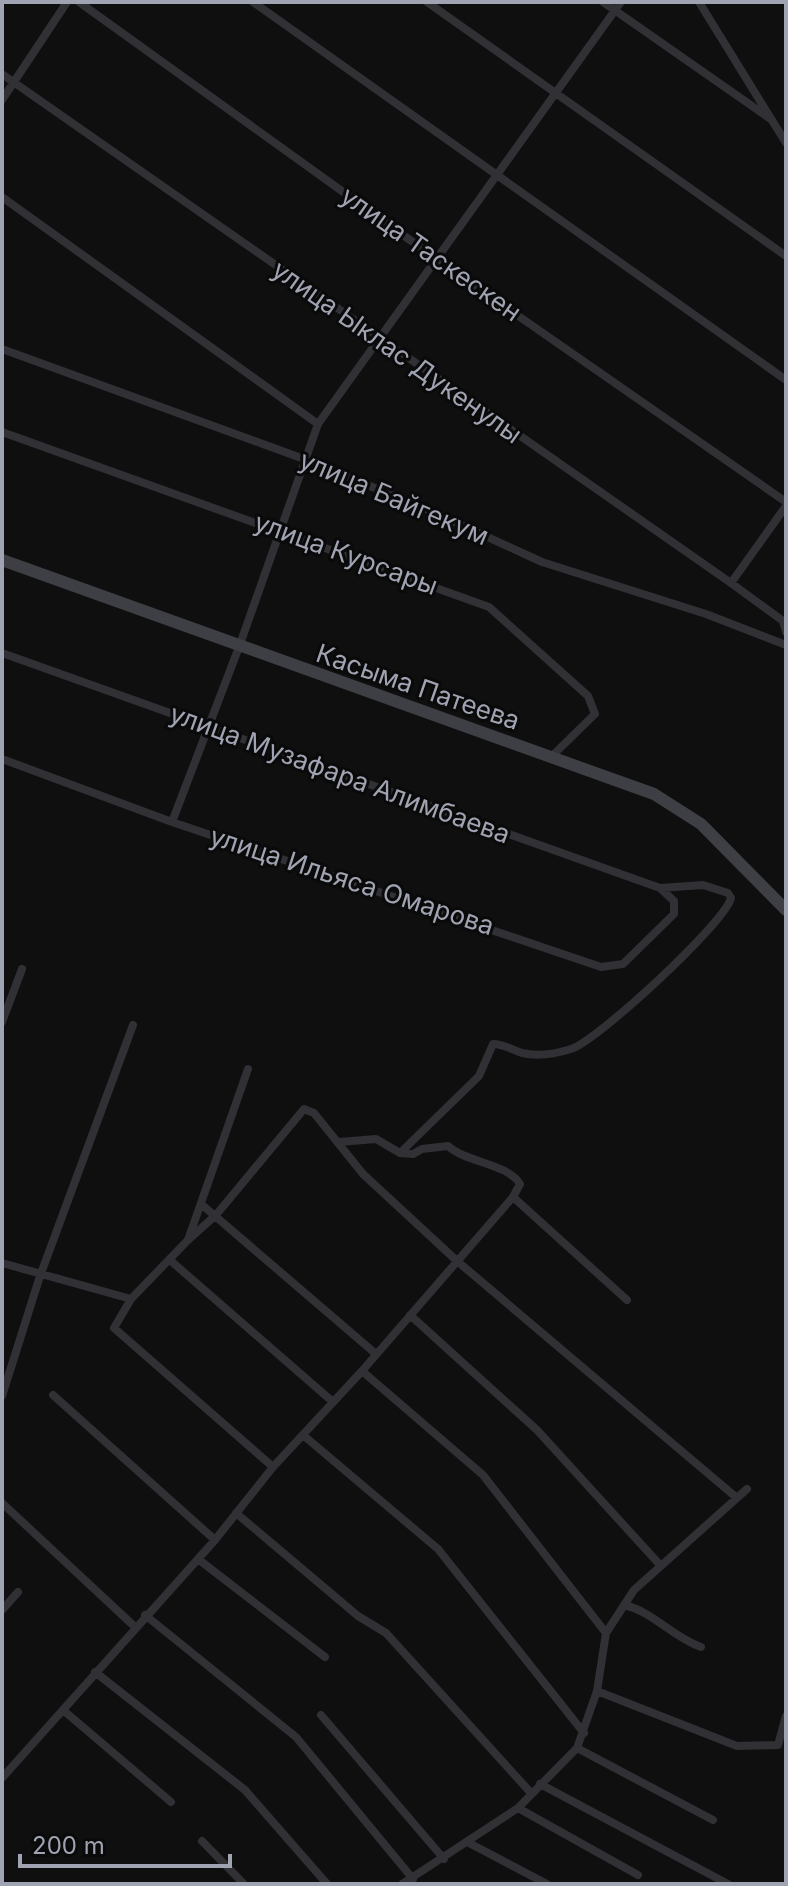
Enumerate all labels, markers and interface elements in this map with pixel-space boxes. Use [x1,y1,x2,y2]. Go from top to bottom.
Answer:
street label: улица Таскескен [335,180,527,327]
street label: улица Ыклас Дукенулы [267,254,528,450]
street label: улица Байгекум [295,444,494,551]
street label: улица Курсары [250,506,442,601]
street label: Касыма Патеева [312,637,524,736]
street label: улица Музафара Алимбаева [166,697,515,850]
street label: улица Ильяса Омарова [206,820,498,941]
scale bar [20,1818,230,1868]
text: 200 m [32,1831,105,1860]

